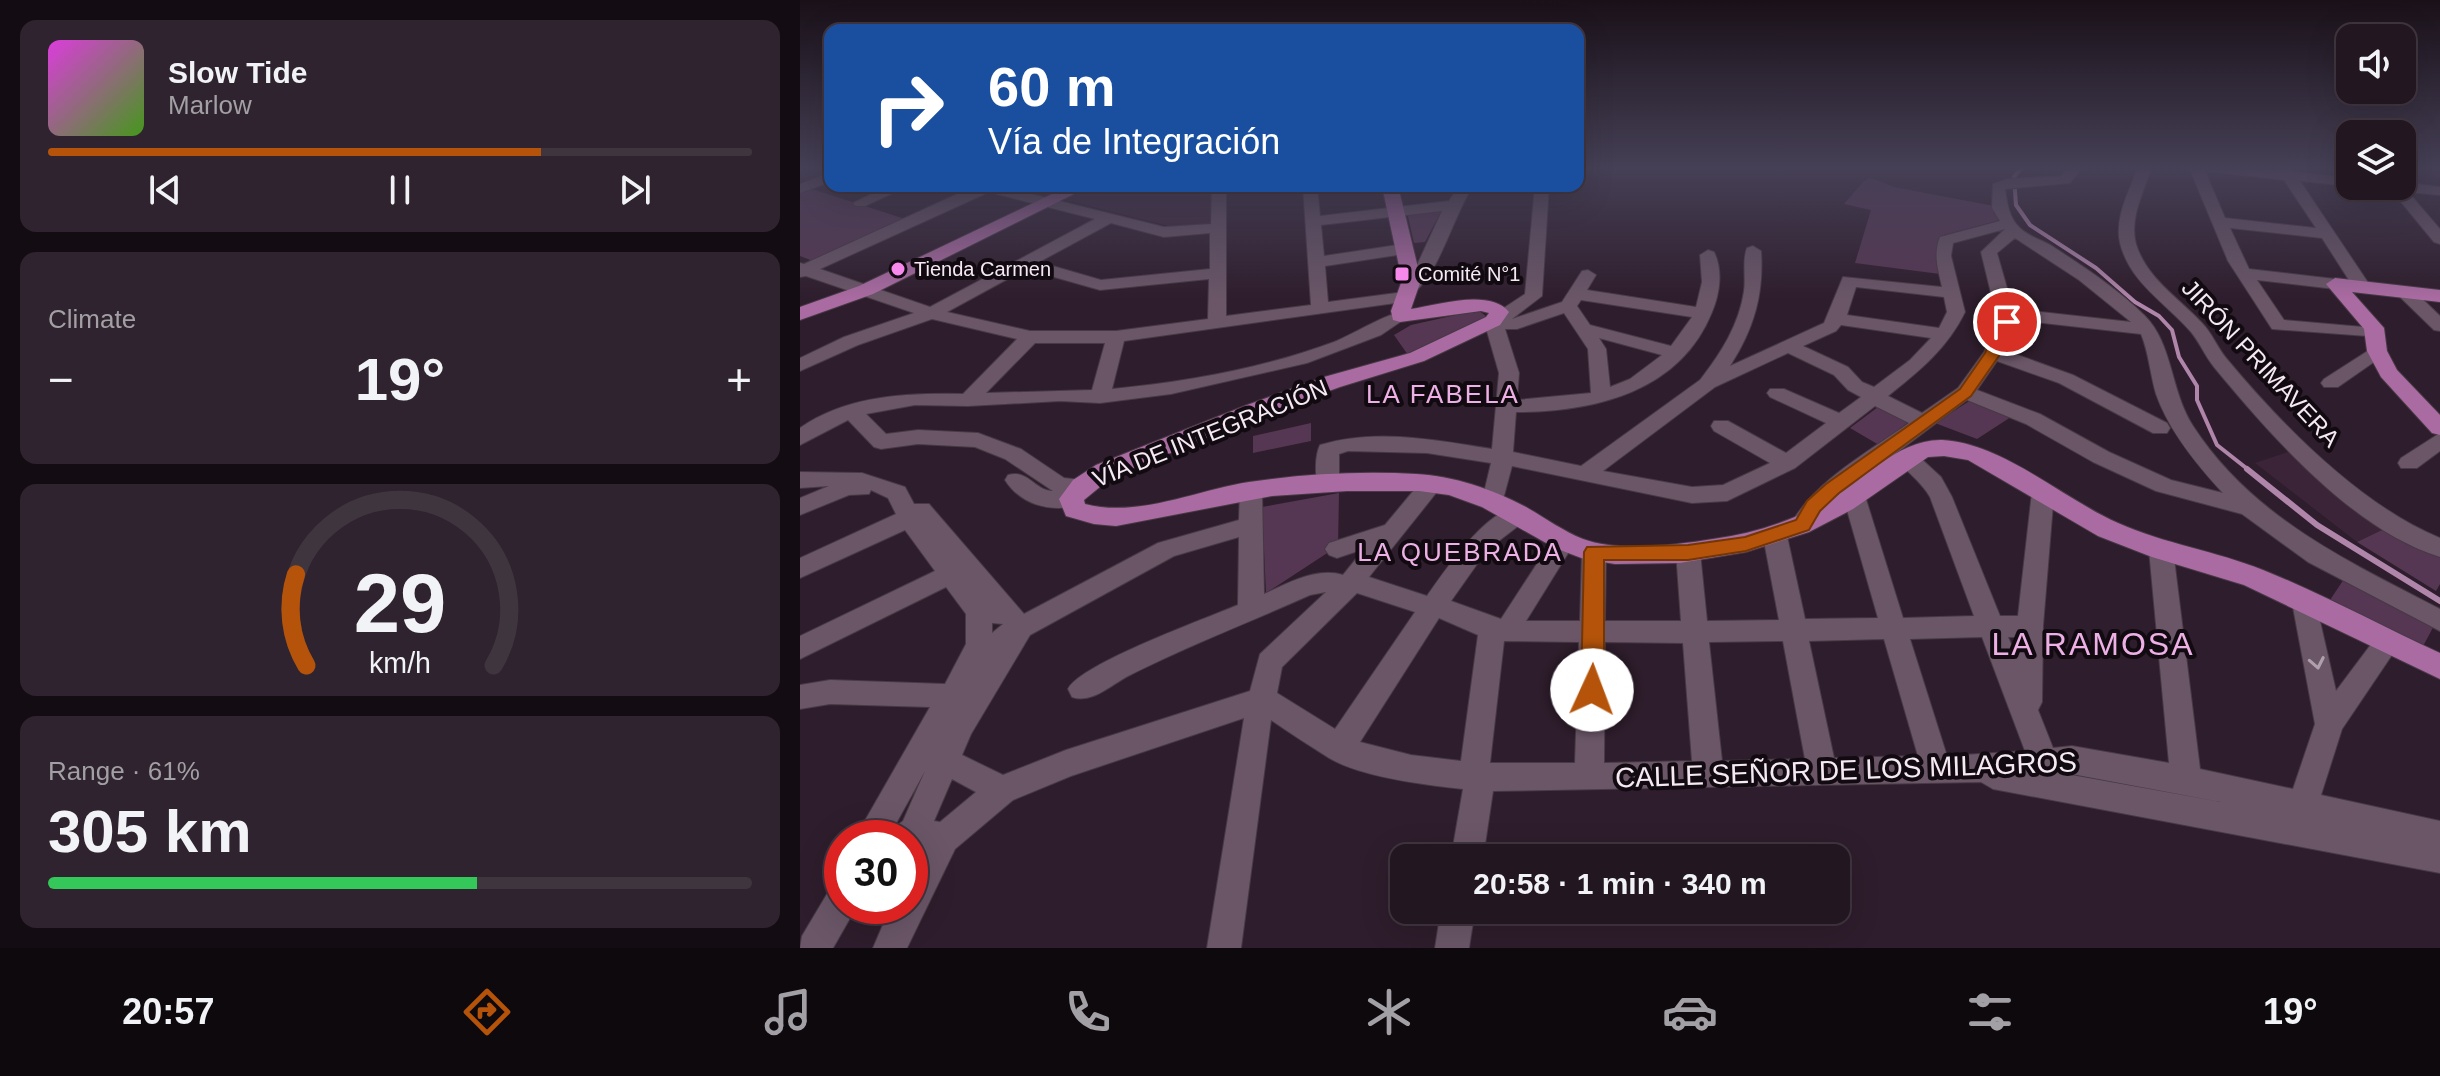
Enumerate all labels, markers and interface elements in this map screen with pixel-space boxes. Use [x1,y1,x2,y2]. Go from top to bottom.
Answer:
map controls [2336,24,2416,200]
button: sound [2336,24,2416,104]
text: 60 m [988,55,1116,118]
text: Slow Tide [168,56,307,89]
icon: right [856,56,960,160]
text: Marlow [168,90,252,120]
button: layers [2336,120,2416,200]
text: Vía de Integración [988,121,1280,162]
icon: previous [143,168,187,212]
icon: pause [378,168,422,212]
icon: next [613,168,657,212]
place label: Tienda Carmen [914,258,1051,280]
marker: Tienda Carmen [889,260,907,278]
place label: Comité N°1 [1418,263,1520,285]
marker: Comité N°1 [1393,265,1411,283]
street label: JIRÓN PRIMAVERA [2177,274,2345,452]
pin [1973,288,2041,356]
icon: arrive [1985,300,2029,344]
text: Climate [48,304,136,334]
text: 19° [355,346,445,413]
text: − [48,355,74,404]
text: + [726,355,752,404]
street label: VÍA DE INTEGRACIÓN [1089,374,1331,492]
district label: LA FABELA [1366,379,1520,409]
district label: LA QUEBRADA [1357,537,1563,567]
text: 29 [354,557,446,650]
district label: LA RAMOSA [1992,626,2194,662]
text: km/h [369,647,431,679]
position arrow [1550,648,1634,732]
one-way arrow [2307,657,2324,670]
street label: CALLE SEÑOR DE LOS MILAGROS [1615,746,2077,794]
text: Range · 61% [48,756,200,786]
text: 305 km [48,798,252,865]
speed limit sign: 30 [824,820,928,924]
text: 20:58 · 1 min · 340 m [1473,867,1767,900]
icon: directions [459,984,515,1040]
icon: music [760,984,816,1040]
icon: phone [1060,984,1116,1040]
icon: climate [1361,984,1417,1040]
icon: car [1662,984,1718,1040]
icon: filters [1962,984,2018,1040]
text: 20:57 [122,991,214,1032]
text: 19° [2263,991,2318,1032]

